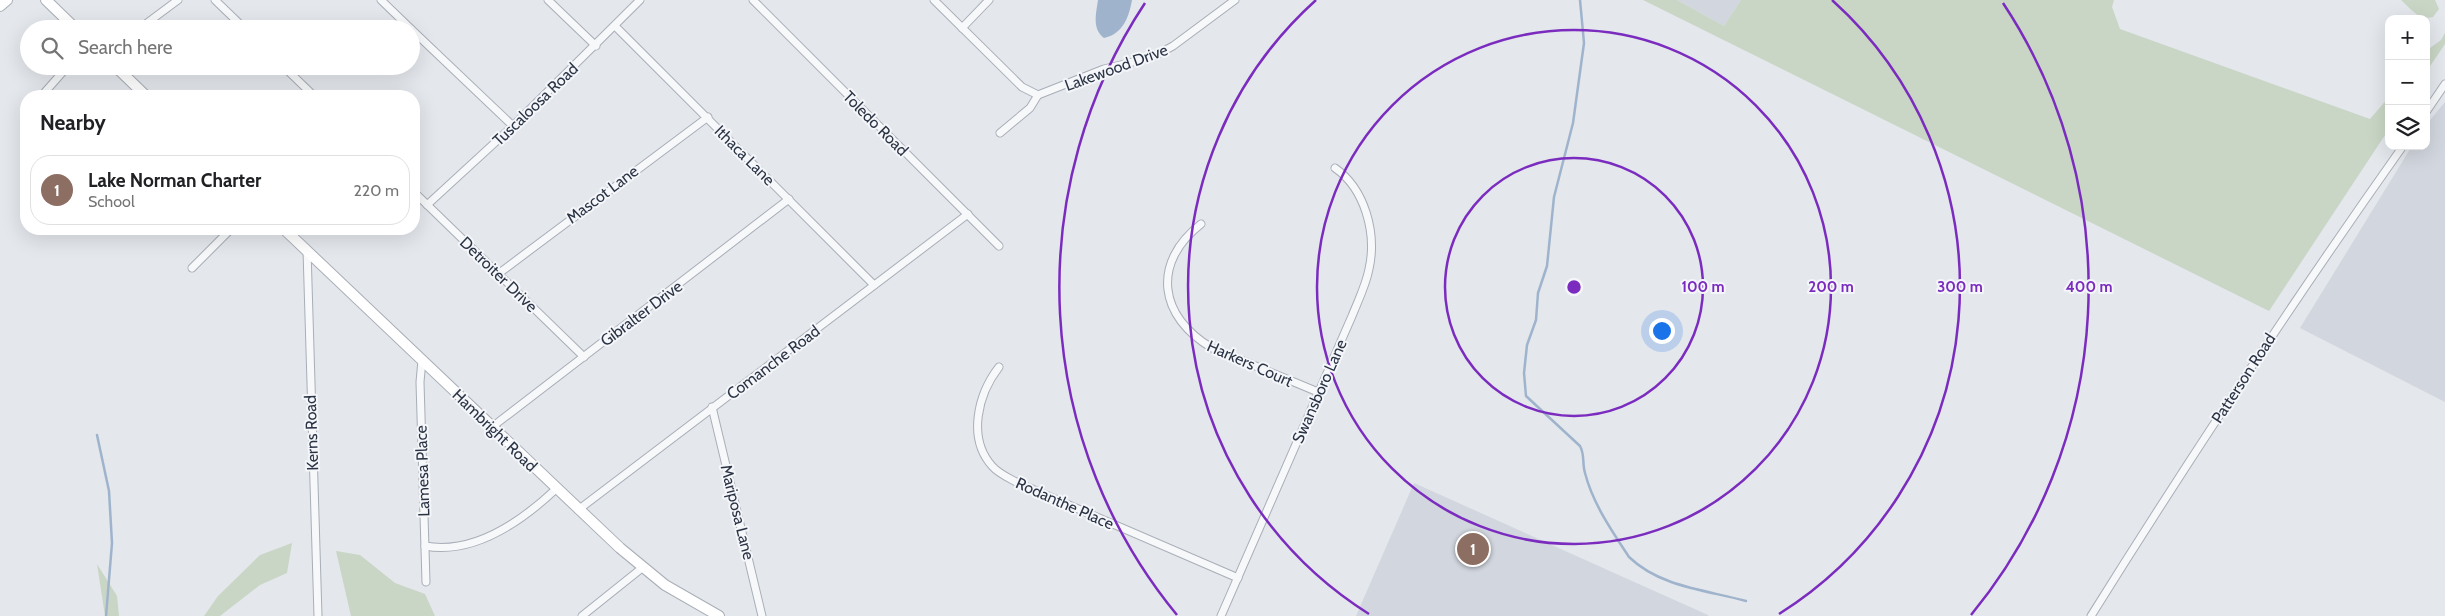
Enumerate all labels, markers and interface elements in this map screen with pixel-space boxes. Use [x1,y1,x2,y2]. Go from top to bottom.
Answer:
map controls [2385,15,2430,150]
button: + [2385,15,2430,60]
search box [20,20,420,75]
icon: search [38,34,66,62]
text: Search here [78,36,172,59]
street label: Lakewood Drive [1062,40,1170,95]
street label: Tuscaloosa Road [489,59,582,150]
button: − [2385,60,2430,105]
street label: Toledo Road [839,87,912,160]
button: layers [2385,105,2430,150]
text: Nearby [40,110,106,135]
street label: Ithaca Lane [711,121,779,189]
street label: Mascot Lane [563,161,642,228]
text: Lake Norman Charter [88,169,261,192]
text: 1 [54,181,60,200]
text: 220 m [353,181,399,200]
text: School [88,192,135,211]
street label: Detroiter Drive [456,233,541,316]
street label: Gibralter Drive [597,277,686,350]
centre of rings [1565,278,1583,296]
text: 100 m [1681,278,1725,296]
text: 200 m [1808,278,1854,296]
text: 300 m [1937,278,1983,296]
text: 400 m [2066,278,2112,296]
your location [1649,318,1675,344]
street label: Comanche Road [723,321,824,404]
street label: Patterson Road [2207,330,2279,427]
street label: Harkers Court [1204,336,1296,391]
street label: Swansboro Lane [1288,336,1351,446]
street label: Hambright Road [448,385,541,476]
street label: Kerns Road [301,395,322,471]
street label: Lamesa Place [411,425,434,517]
street label: Mariposa Lane [717,463,759,562]
street label: Rodanthe Place [1013,473,1117,534]
pin: 1 [1457,530,1489,568]

